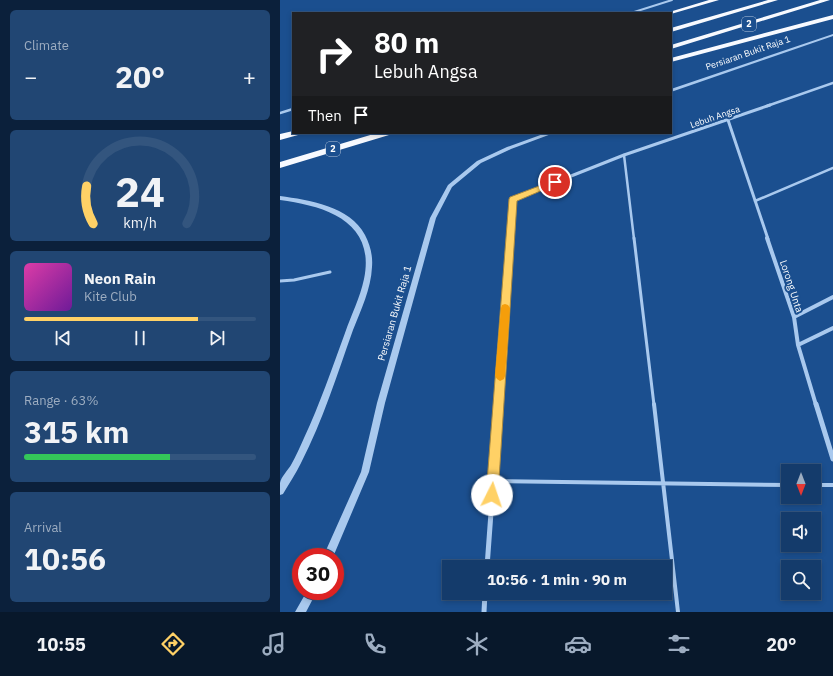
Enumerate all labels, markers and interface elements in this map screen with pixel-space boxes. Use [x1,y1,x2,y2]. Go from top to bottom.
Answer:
road number: 2 [742,17,756,31]
text: 80 m [374,24,439,61]
icon: right [308,28,360,80]
street label: Persiaran Bukit Raja 1 [704,33,792,72]
text: Climate [24,37,69,54]
text: 20° [115,57,165,96]
text: Lebuh Angsa [374,60,478,83]
text: − [24,62,37,91]
text: + [243,62,256,91]
street label: Lebuh Angsa [689,103,741,130]
icon: arrive [350,104,372,126]
text: Then [308,106,342,125]
road number: 2 [326,142,340,156]
text: 24 [115,163,165,217]
pin [538,165,572,199]
icon: arrive [544,171,566,193]
text: km/h [123,212,157,231]
street label: Lorong Unta [777,258,806,315]
street label: Persiaran Bukit Raja 1 [375,264,414,362]
text: Neon Rain [84,269,156,288]
text: Kite Club [84,288,137,305]
icon: previous [52,327,74,349]
icon: pause [129,327,151,349]
icon: next [206,327,228,349]
text: Range · 63% [24,392,98,409]
text: 315 km [24,412,129,451]
north arrow [781,464,821,504]
map controls [781,464,821,600]
position arrow [471,474,513,516]
button: sound [781,512,821,552]
text: Arrival [24,519,62,536]
text: 10:56 [24,539,106,578]
speed limit sign: 30 [292,548,344,600]
button: search [781,560,821,600]
text: 10:56 · 1 min · 90 m [487,570,627,589]
icon: directions [159,630,187,658]
icon: music [260,630,288,658]
icon: phone [361,630,389,658]
icon: climate [463,630,491,658]
icon: car [564,630,592,658]
icon: filters [665,630,693,658]
text: 10:55 [37,633,86,656]
text: 20° [766,633,796,656]

